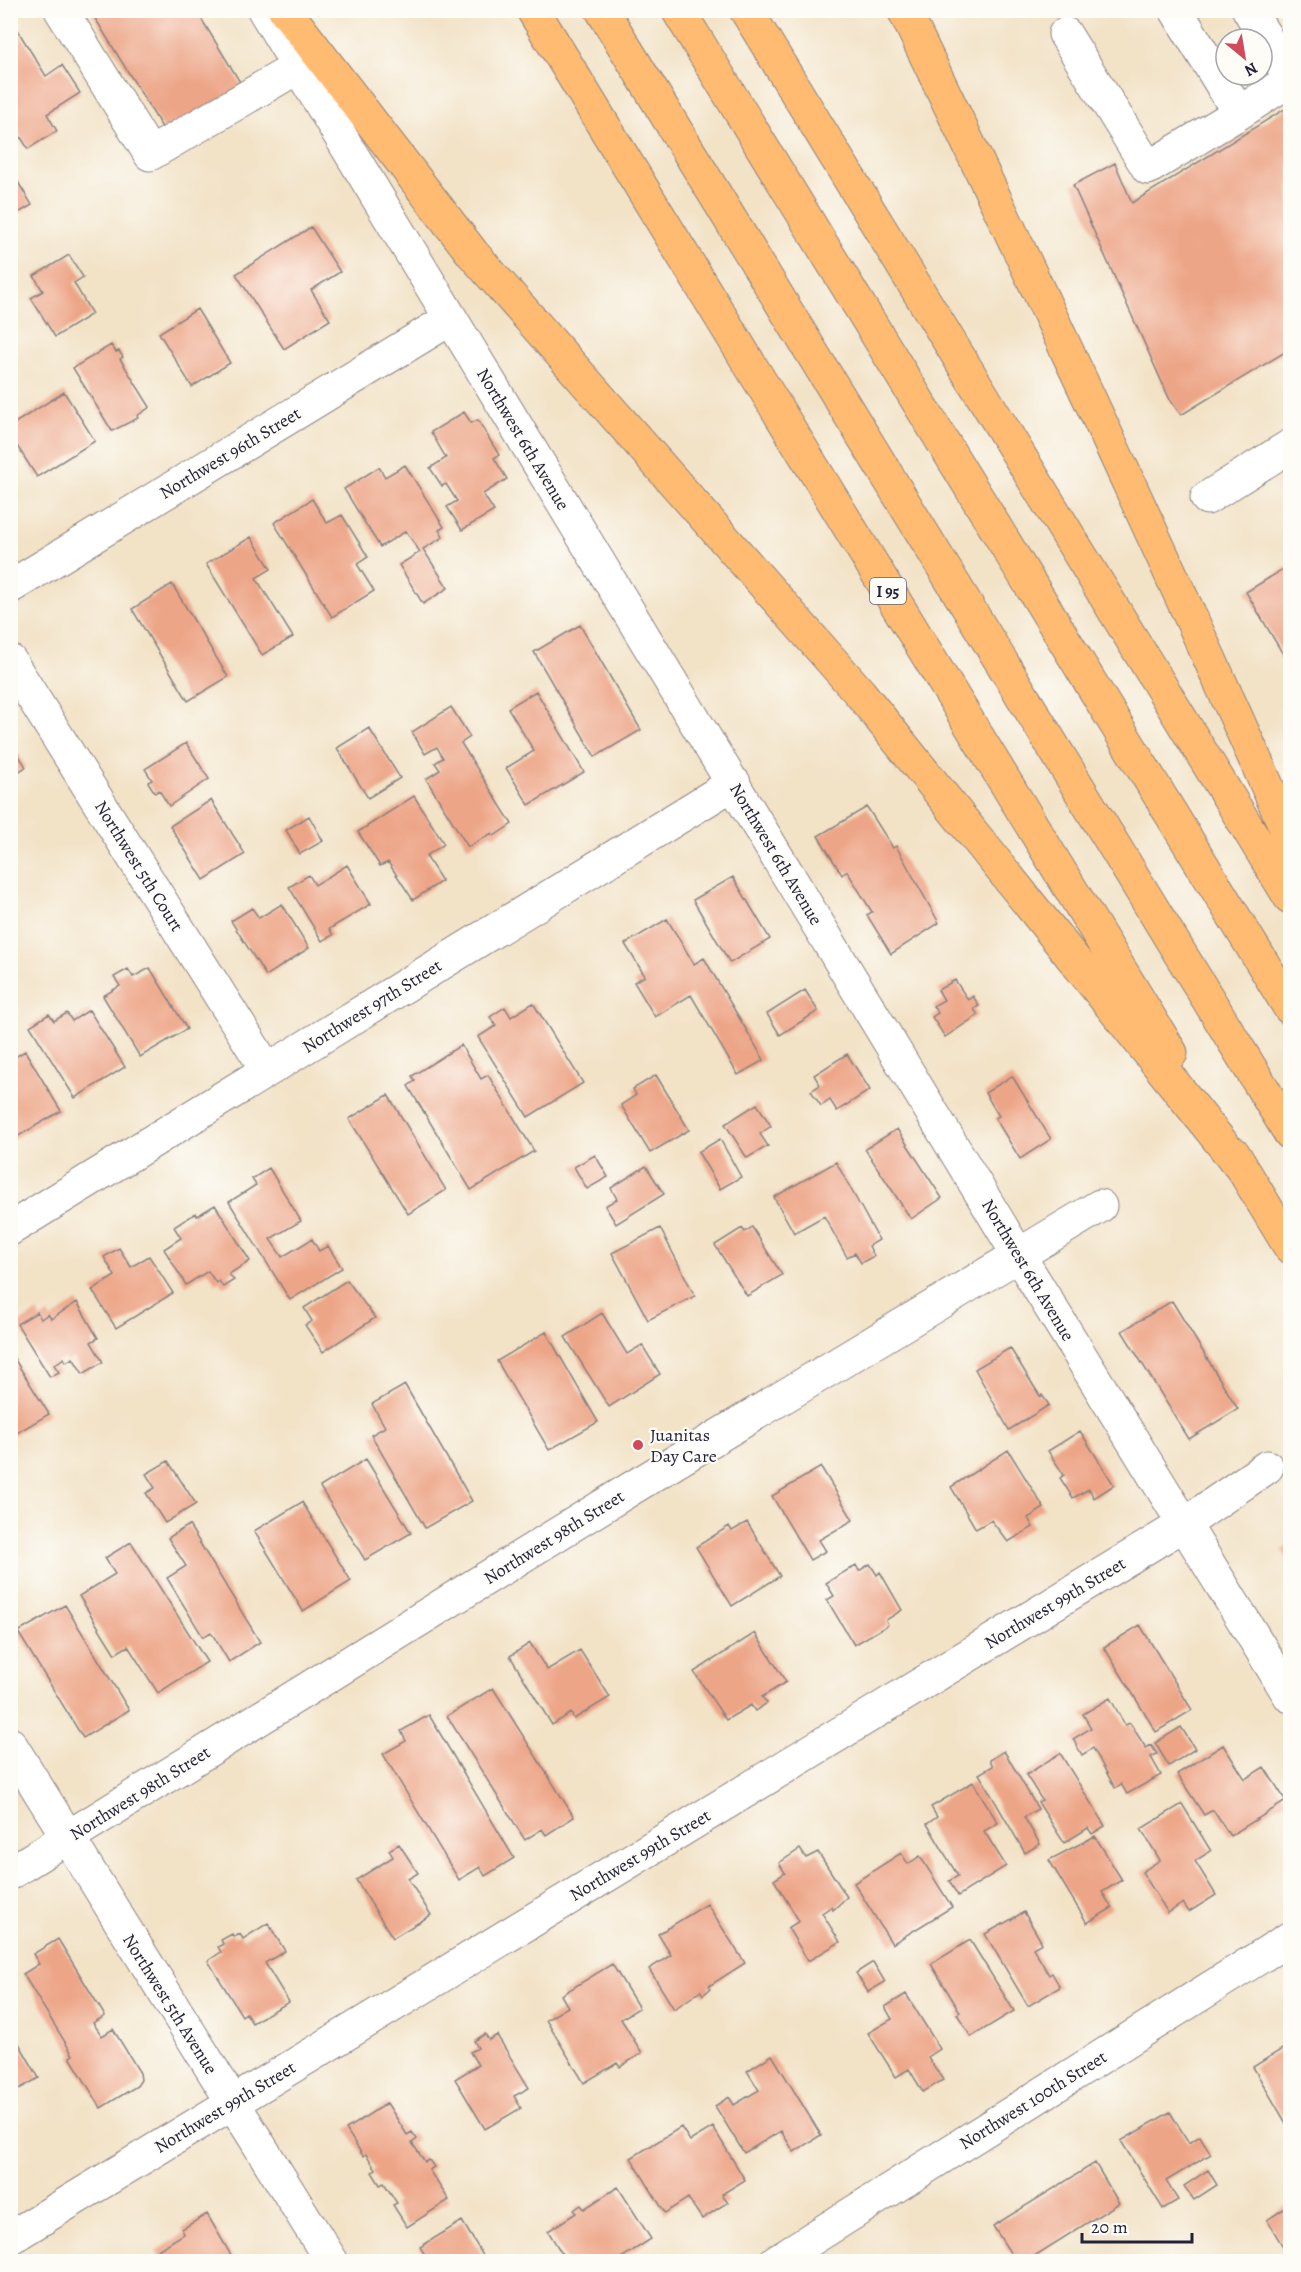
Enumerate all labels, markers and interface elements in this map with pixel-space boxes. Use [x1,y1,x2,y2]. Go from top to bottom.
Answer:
north arrow [1214,27,1274,87]
text: N [1240,57,1262,82]
street label: Northwest 6th Avenue [471,363,575,515]
street label: Northwest 96th Street [155,401,305,505]
road number: I 95 [870,578,906,604]
street label: Northwest 6th Avenue [724,778,828,930]
street label: Northwest 5th Court [89,796,189,936]
street label: Northwest 97th Street [298,953,446,1059]
street label: Northwest 6th Avenue [976,1194,1080,1346]
place label: Juanitas Day Care [650,1423,717,1468]
marker: Juanitas Day Care [631,1438,645,1452]
street label: Northwest 98th Street [479,1484,629,1590]
street label: Northwest 99th Street [980,1551,1130,1655]
street label: Northwest 98th Street [65,1740,215,1846]
street label: Northwest 99th Street [565,1803,715,1907]
street label: Northwest 5th Avenue [117,1929,223,2079]
street label: Northwest 100th Street [955,2045,1111,2155]
street label: Northwest 99th Street [150,2055,300,2159]
scale bar [1082,2206,1192,2244]
text: 20 m [1091,2215,1128,2239]

